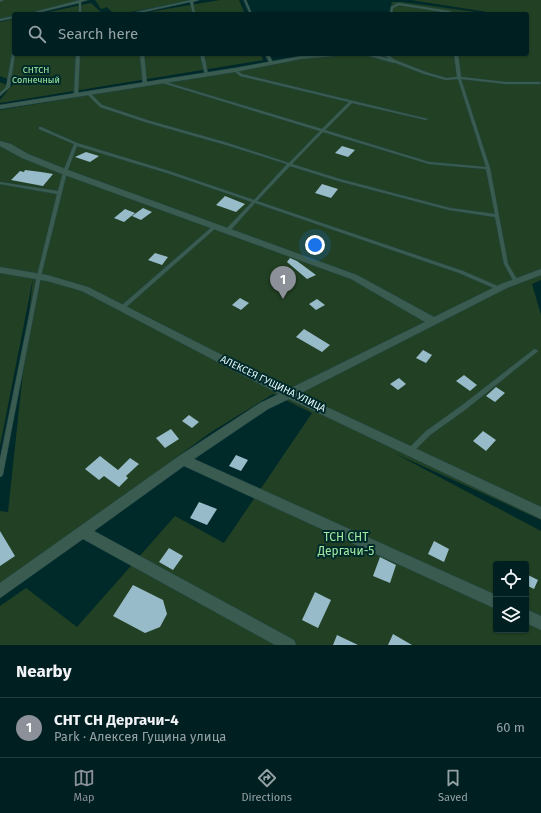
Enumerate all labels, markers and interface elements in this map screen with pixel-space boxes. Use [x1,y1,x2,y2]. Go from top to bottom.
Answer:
search box [12,12,529,56]
icon: search [26,23,48,45]
text: Search here [58,25,138,43]
park label: СНТСН Солнечный [12,65,60,85]
your location [305,235,325,255]
pin: 1 [270,266,296,299]
street label: АЛЕКСЕЯ ГУЩИНА УЛИЦА [218,353,328,415]
park label: ТСН СНТ Дергачи-5 [317,530,374,558]
map controls [493,561,529,633]
button: locate [493,561,529,597]
button: layers [493,597,529,633]
text: Nearby [16,661,71,682]
text: СНТ СН Дергачи-4 [54,711,179,729]
text: 1 [26,720,32,735]
text: 60 m [496,720,525,735]
text: Park · Алексея Гущина улица [54,729,226,744]
tab: Map [73,767,95,804]
tab: Directions [241,767,292,804]
tab: Saved [438,767,468,804]

